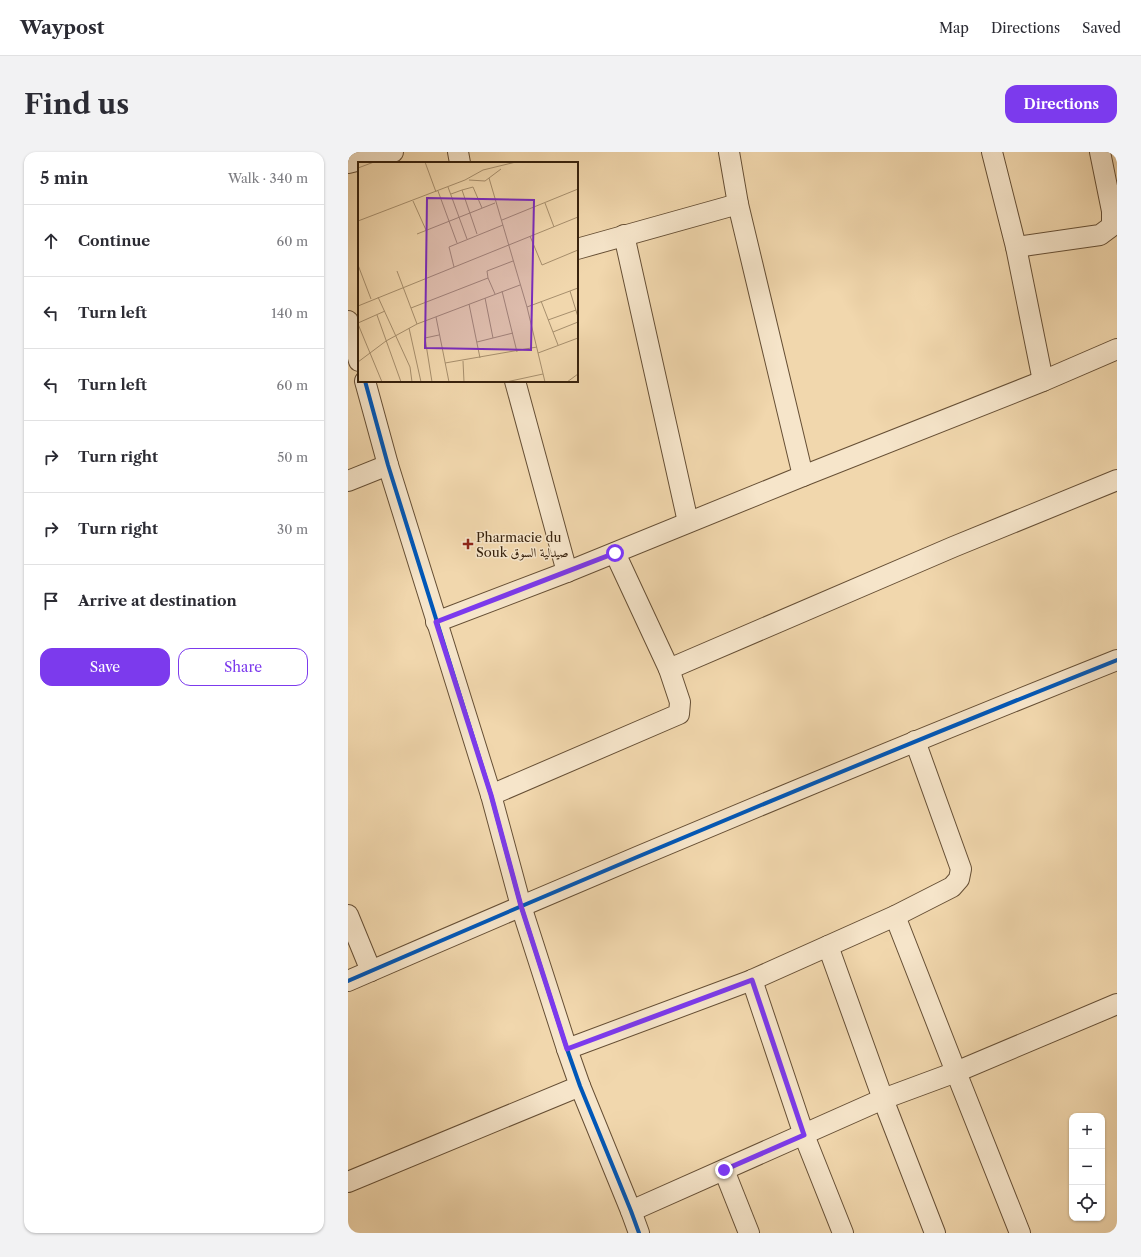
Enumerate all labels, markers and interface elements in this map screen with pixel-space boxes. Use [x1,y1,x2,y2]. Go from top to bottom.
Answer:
text: Waypost [20,16,104,39]
text: Map [939,19,969,37]
text: Directions [991,19,1060,37]
text: Saved [1082,19,1121,37]
button: Directions [1005,85,1117,123]
text: Find us [24,87,129,121]
inset map [358,162,578,382]
text: 5 min [40,168,88,188]
text: Walk · 340 m [228,170,308,186]
icon: ahead [40,230,62,252]
text: Continue [78,231,150,250]
text: 60 m [277,233,308,249]
icon: left [40,302,62,324]
text: Turn left [78,303,147,322]
text: 140 m [271,305,308,321]
icon: left [40,374,62,396]
text: Turn left [78,375,147,394]
text: 60 m [277,377,308,393]
icon: right [40,446,62,468]
text: Turn right [78,447,158,466]
text: 50 m [277,449,308,465]
icon: right [40,518,62,540]
text: Turn right [78,519,158,538]
text: 30 m [277,521,308,537]
place label: Pharmacie du Souk صيدلية السوق [476,529,569,561]
marker: Pharmacie du Souk صيدلية السوق [463,539,473,549]
route start [606,544,624,562]
icon: arrive [40,590,62,612]
text: Arrive at destination [78,591,237,610]
button: Save [40,648,170,686]
button: Share [178,648,308,686]
map controls [1069,1113,1105,1221]
button: + [1069,1113,1105,1149]
button: − [1069,1149,1105,1185]
route end [715,1161,733,1179]
button: locate [1069,1185,1105,1221]

